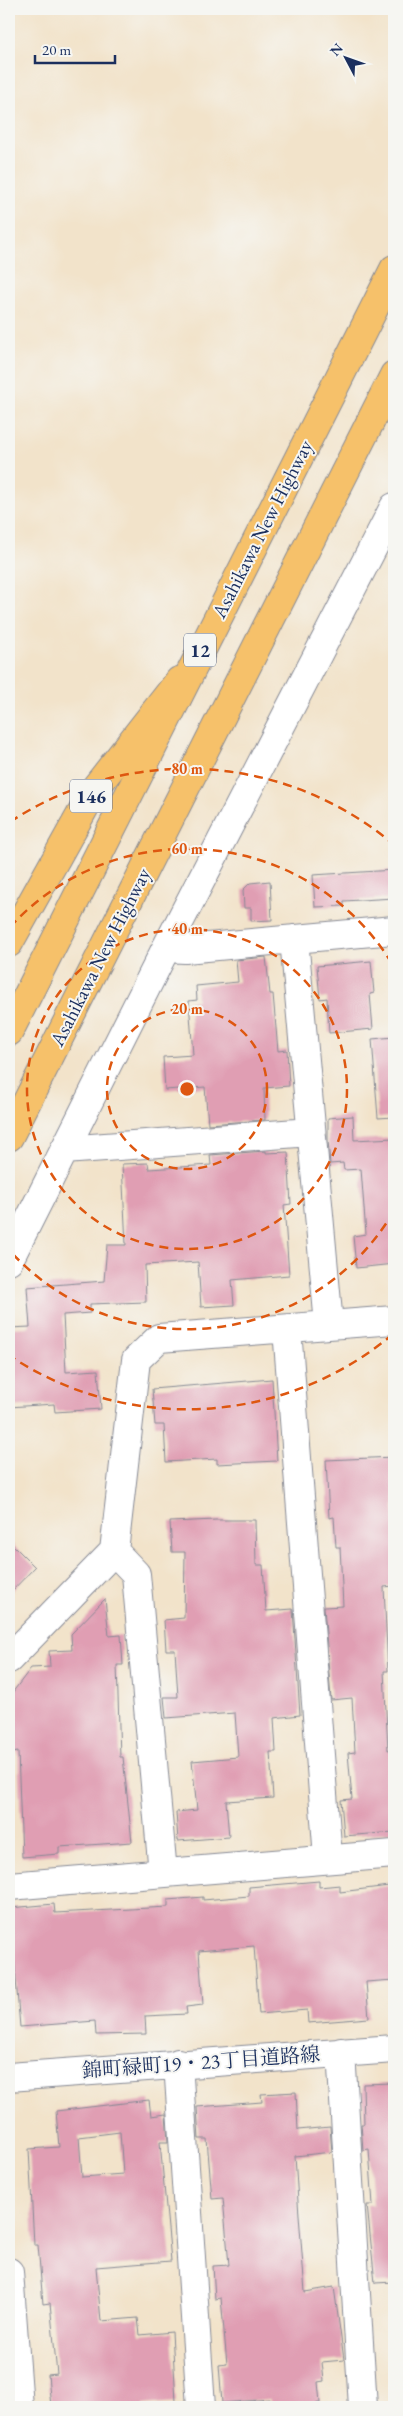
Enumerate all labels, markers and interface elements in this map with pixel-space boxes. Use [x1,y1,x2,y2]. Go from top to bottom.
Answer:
scale bar [35,32,115,64]
north arrow [320,32,370,82]
text: N [326,39,347,60]
text: 20 m [42,40,71,59]
street label: Asahikawa New Highway [205,435,318,623]
road number: 12 [184,634,216,666]
text: 80 m [171,759,203,778]
road number: 146 [70,779,112,812]
text: 60 m [171,839,203,858]
street label: Asahikawa New Highway [43,863,156,1051]
text: 40 m [171,919,203,938]
text: 20 m [171,999,203,1018]
centre of rings [178,1080,196,1098]
street label: 錦町緑町19・23丁目道路線 [81,2041,321,2083]

